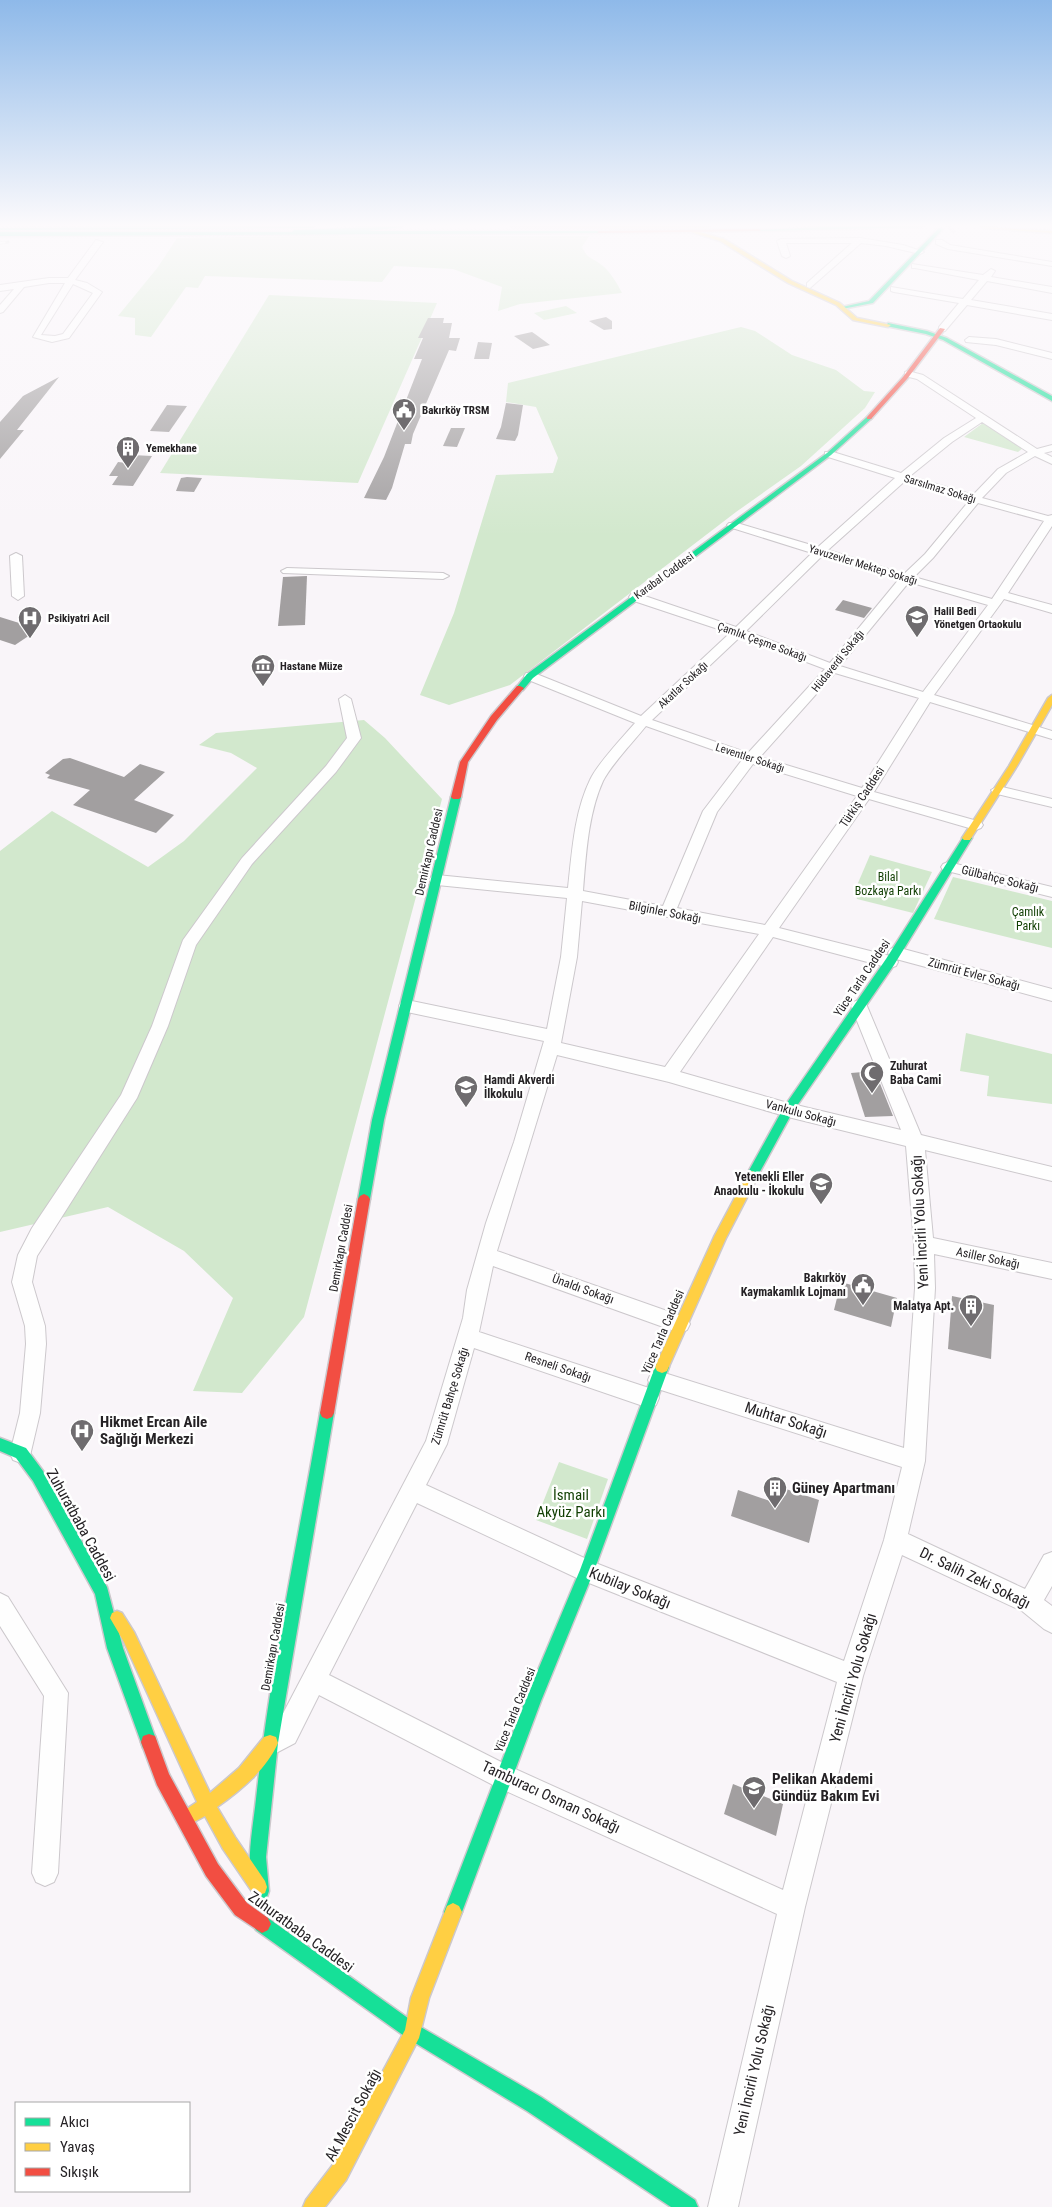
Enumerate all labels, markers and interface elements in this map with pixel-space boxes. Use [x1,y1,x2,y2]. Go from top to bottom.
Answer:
public building icon: Bakırköy TRSM [391,397,417,431]
place label: Bakırköy TRSM [422,404,489,417]
building icon: Yemekhane [115,435,141,469]
place label: Yemekhane [146,442,197,455]
street label: Sarsılmaz Sokağı [902,472,978,506]
street label: Yavuzevler Mektep Sokağı [807,542,919,588]
street label: Karabal Caddesi [632,550,696,602]
school or university icon: Halil Bedi Yönetgen Ortaokulu [904,604,930,638]
hospital icon: Psikiyatri Acil [17,605,43,639]
place label: Halil Bedi Yönetgen Ortaokulu [934,605,1021,631]
place label: Psikiyatri Acil [48,612,110,625]
street label: Çamlık Çeşme Sokağı [716,620,808,664]
street label: Hüdaverdi Sokağı [809,627,867,695]
museum icon: Hastane Müze [250,653,276,687]
street label: Akatlar Sokağı [656,659,710,711]
place label: Hastane Müze [280,660,343,673]
street label: Leventler Sokağı [714,741,786,775]
street label: Türkiş Caddesi [837,764,887,830]
street label: Demirkapı Caddesi [412,807,446,897]
street label: Gülbahçe Sokağı [960,863,1040,895]
park label: Bilal Bozkaya Parkı [855,870,921,898]
street label: Bilginler Sokağı [628,898,702,926]
park label: Çamlık Parkı [1012,905,1045,933]
street label: Yüce Tarla Caddesi [831,937,893,1019]
street label: Zümrüt Evler Sokağı [926,955,1022,993]
place label: Zuhurat Baba Cami [890,1059,941,1087]
mosque icon: Zuhurat Baba Cami [859,1060,885,1094]
place label: Hamdi Akverdi İlkokulu [484,1073,554,1101]
school or university icon: Hamdi Akverdi İlkokulu [453,1074,479,1108]
street label: Vankulu Sokağı [764,1097,838,1129]
street label: Yeni İncirli Yolu Sokağı [908,1155,932,1289]
place label: Yetenekli Eller Anaokulu - İkokulu [714,1170,804,1198]
school or university icon: Yetenekli Eller Anaokulu - İkokulu [808,1171,834,1205]
street label: Demirkapı Caddesi [326,1203,356,1293]
street label: Asiller Sokağı [955,1244,1021,1272]
street label: Ünaldı Sokağı [550,1270,616,1307]
place label: Bakırköy Kaymakamlık Lojmanı [741,1271,847,1299]
public building icon: Bakırköy Kaymakamlık Lojmanı [850,1272,876,1306]
street label: Yüce Tarla Caddesi [639,1288,687,1376]
building icon: Malatya Apt. [958,1293,984,1327]
place label: Malatya Apt. [893,1299,954,1313]
street label: Zümrüt Bahçe Sokağı [429,1346,471,1446]
street label: Resneli Sokağı [523,1349,593,1385]
street label: Muhtar Sokağı [742,1398,830,1442]
place label: Hikmet Ercan Aile Sağlığı Merkezi [100,1413,207,1448]
hospital icon: Hikmet Ercan Aile Sağlığı Merkezi [69,1418,95,1452]
street label: Zuhuratbaba Caddesi [43,1466,119,1584]
building icon: Güney Apartmanı [762,1475,788,1509]
place label: Güney Apartmanı [792,1479,895,1497]
park label: İsmail Akyüz Parkı [536,1486,606,1521]
street label: Dr. Salih Zeki Sokağı [917,1543,1033,1613]
street label: Kubilay Sokağı [587,1563,673,1613]
street label: Demirkapı Caddesi [258,1602,288,1692]
street label: Yeni İncirli Yolu Sokağı [826,1611,880,1745]
street label: Yüce Tarla Caddesi [492,1666,538,1754]
street label: Tamburacı Osman Sokağı [479,1757,623,1837]
place label: Pelikan Akademi Gündüz Bakım Evi [772,1770,879,1805]
school or university icon: Pelikan Akademi Gündüz Bakım Evi [741,1775,767,1809]
street label: Zuhuratbaba Caddesi [245,1888,357,1976]
street label: Yeni İncirli Yolu Sokağı [730,2003,778,2137]
street label: Ak Mescit Sokağı [321,2066,385,2164]
legend [15,2102,190,2192]
text: Akıcı [60,2113,89,2131]
text: Yavaş [60,2138,95,2156]
text: Sıkışık [60,2163,99,2181]

